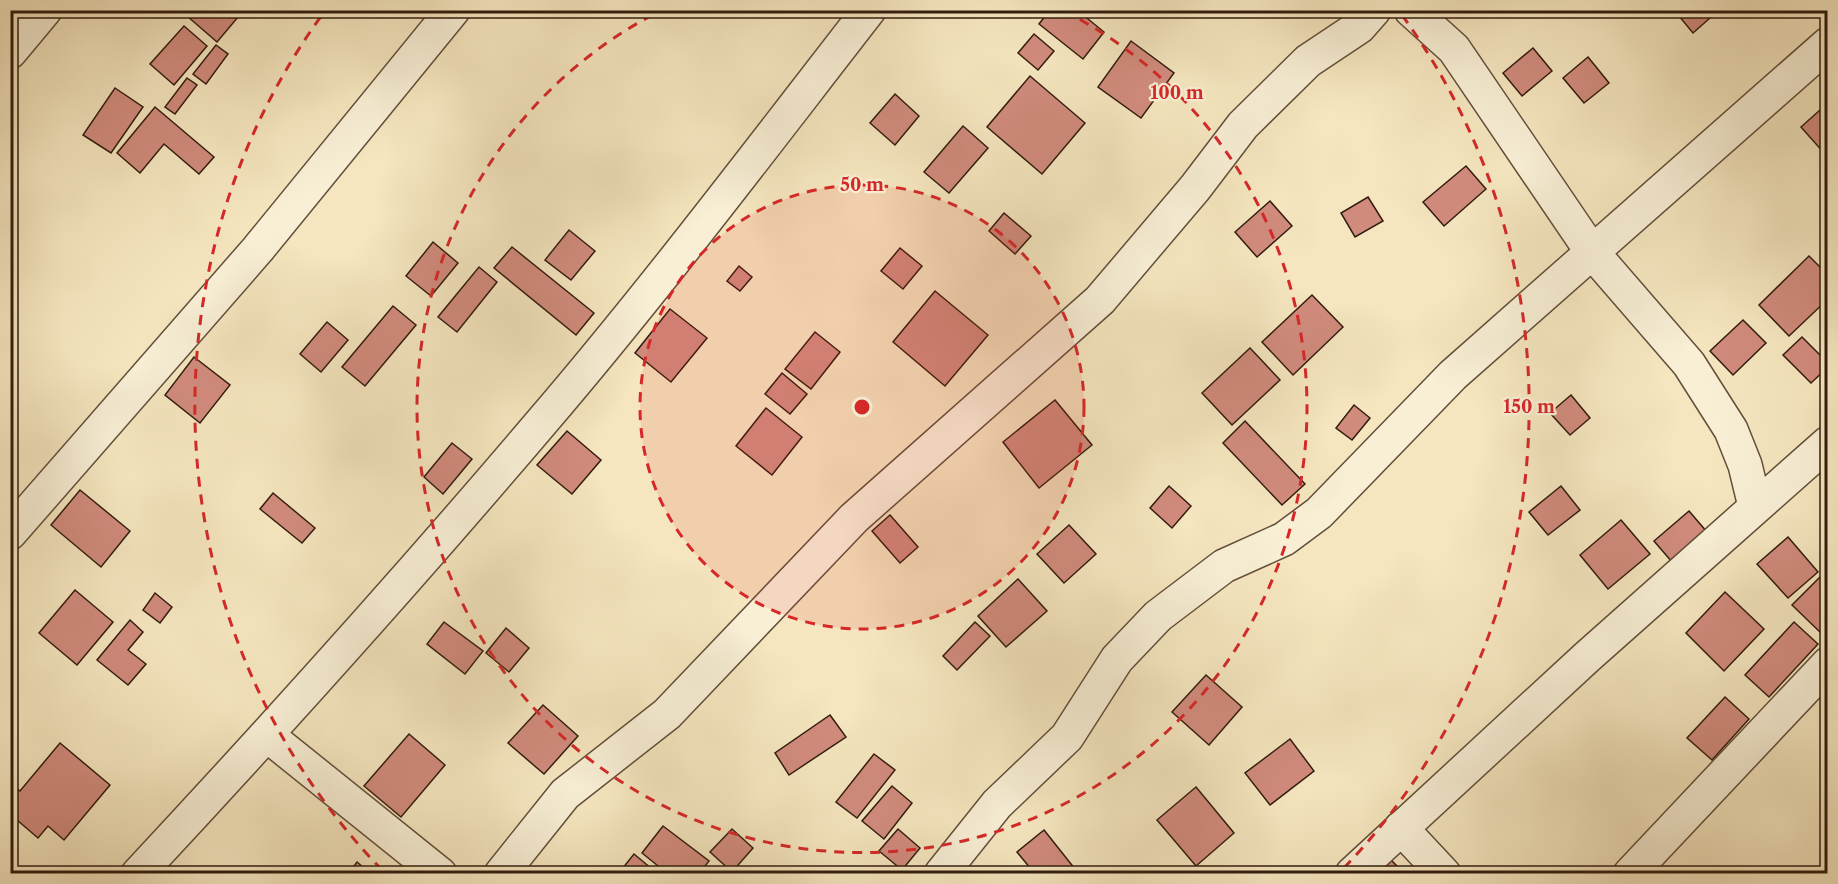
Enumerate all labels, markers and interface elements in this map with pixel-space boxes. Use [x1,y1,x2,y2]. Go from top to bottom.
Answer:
text: 100 m [1150,82,1204,104]
text: 50 m [840,174,884,196]
text: 150 m [1503,396,1555,418]
centre of rings [852,397,872,417]

